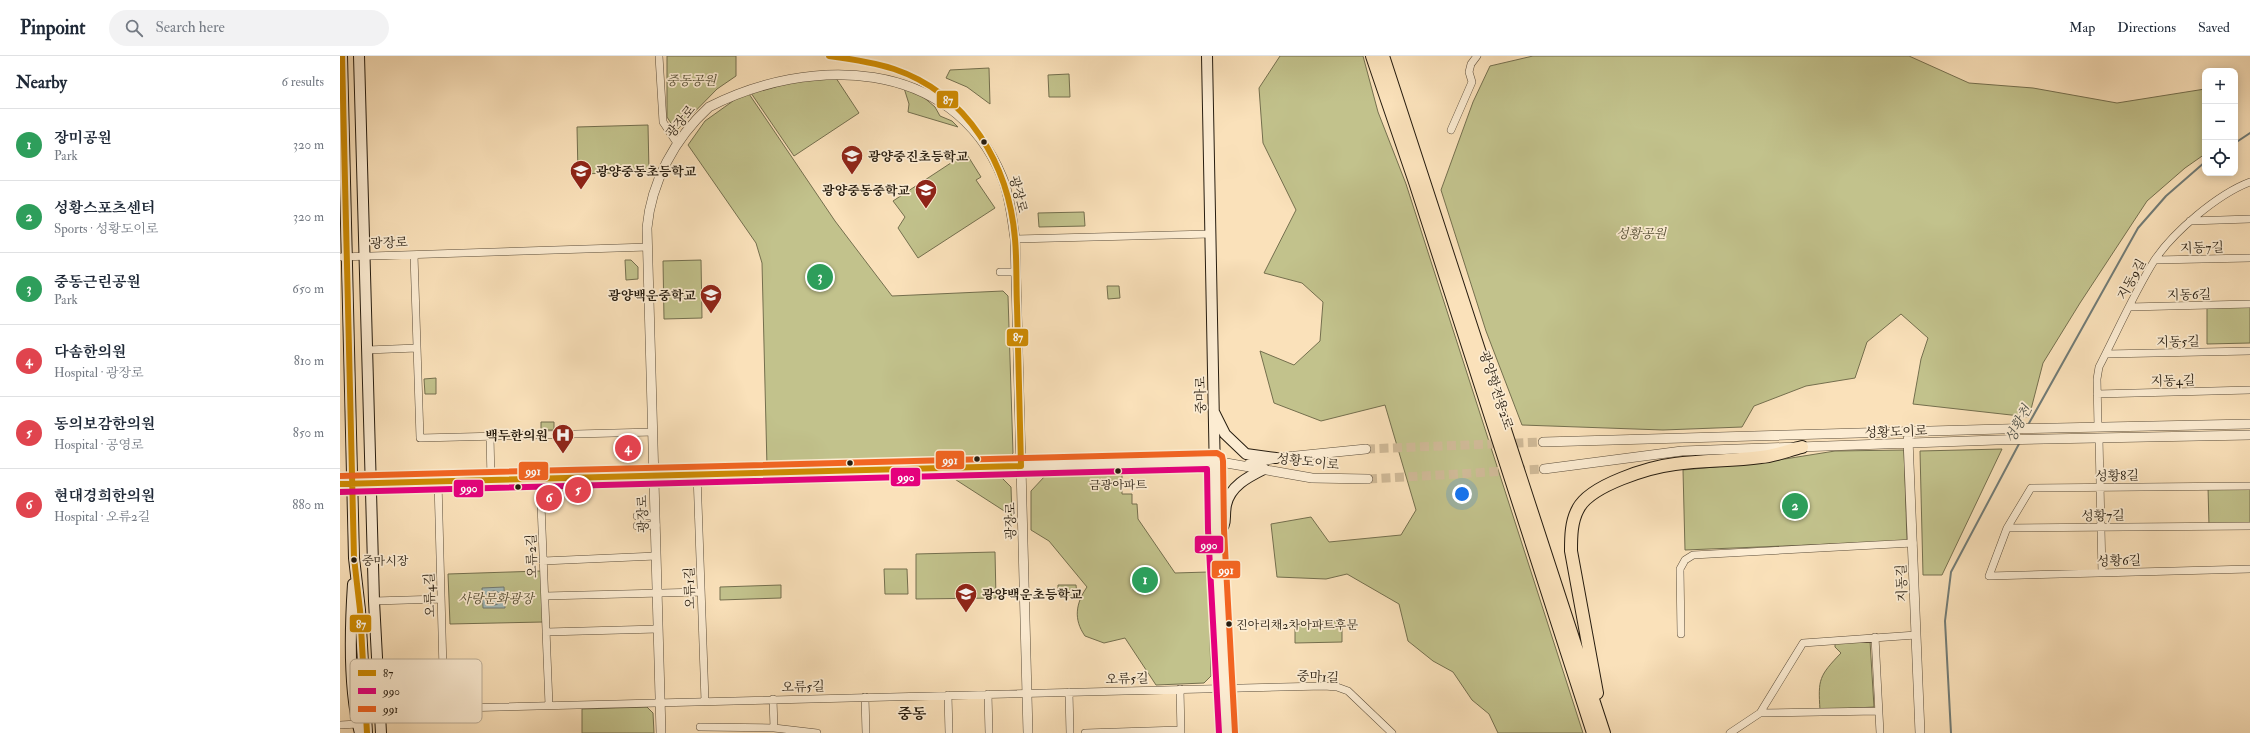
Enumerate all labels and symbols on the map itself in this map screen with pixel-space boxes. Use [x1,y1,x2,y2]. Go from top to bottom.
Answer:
park label: 중동공원 [666,73,718,89]
line badge: 87 [936,90,959,109]
text: 87 [943,94,954,107]
street label: 광장로 [663,102,699,141]
unlabelled marker [979,137,989,147]
school or university icon: 광양중진초등학교 [839,143,865,176]
place label: 광양중진초등학교 [868,149,969,165]
school or university icon: 광양중동초등학교 [568,158,594,191]
place label: 광양중동초등학교 [596,164,697,180]
street label: 광장로 [1006,174,1030,215]
school or university icon: 광양중동중학교 [913,177,939,210]
place label: 광양중동중학교 [822,183,910,199]
park label: 성황공원 [1616,226,1668,242]
street label: 광장로 [370,234,409,252]
street label: 지동7길 [2180,239,2224,257]
street label: 지동9길 [2114,256,2150,303]
pin: 3 [807,262,833,292]
school or university icon: 광양백운중학교 [698,282,724,315]
street label: 지동6길 [2167,287,2211,303]
place label: 광양백운중학교 [608,288,696,304]
line badge: 87 [1006,328,1029,347]
text: 87 [1013,331,1024,344]
street label: 지동5길 [2156,334,2200,350]
street label: 광양항전용2로 [1476,349,1516,432]
street label: 지동4길 [2151,373,2195,389]
street label: 중마로 [1193,376,1209,414]
water label: 성황천 [2001,401,2036,446]
hospital icon: 백두한의원 [550,422,576,455]
street label: 성황도이로 [1864,423,1928,441]
place label: 백두한의원 [485,428,548,444]
pin: 4 [615,433,641,463]
line badge: 991 [935,450,965,470]
street label: 성황도이로 [1276,451,1340,473]
text: 991 [941,454,958,467]
unlabelled marker [972,454,982,464]
unlabelled marker [845,458,855,468]
line badge: 991 [518,461,549,481]
text: 991 [524,465,541,478]
marker: 금광아파트 [1113,466,1123,476]
line badge: 990 [890,467,921,487]
street label: 성황8길 [2095,468,2139,484]
text: 990 [897,471,915,484]
pin: 5 [565,475,591,505]
place label: 금광아파트 [1089,478,1147,493]
line badge: 990 [453,479,484,498]
text: 990 [460,482,478,495]
unlabelled marker [513,482,523,492]
pin: 6 [536,483,562,513]
your location [1452,484,1472,504]
pin: 2 [1782,491,1808,521]
street label: 광장로 [634,494,652,533]
street label: 광장로 [1003,502,1019,540]
street label: 성황7길 [2081,508,2125,524]
street label: 오류2길 [523,534,541,578]
line badge: 990 [1194,535,1224,554]
text: 990 [1200,539,1218,552]
street label: 성황6길 [2097,552,2141,570]
place label: 중마시장 [362,554,409,569]
marker: 중마시장 [349,555,359,565]
line badge: 991 [1211,560,1241,579]
text: 991 [1217,564,1234,577]
street label: 지동길 [1893,564,1911,602]
pin: 1 [1132,565,1158,595]
street label: 오류1길 [681,567,699,609]
street label: 오류4길 [421,572,439,618]
school or university icon: 광양백운초등학교 [953,581,979,614]
place label: 광양백운초등학교 [982,587,1083,603]
park label: 사랑문화광장 [458,591,536,607]
line badge: 87 [349,614,372,633]
text: 87 [356,618,367,631]
place label: 진아리채2차아파트후문 [1236,618,1358,633]
marker: 진아리채2차아파트후문 [1224,619,1234,629]
legend [350,659,482,723]
text: 87 [383,667,393,680]
street label: 중마1길 [1296,668,1340,686]
street label: 오류5길 [1105,670,1149,688]
street label: 오류5길 [781,679,825,695]
text: 990 [382,685,400,698]
text: 991 [382,703,398,716]
district label: 중동 [898,705,927,724]

